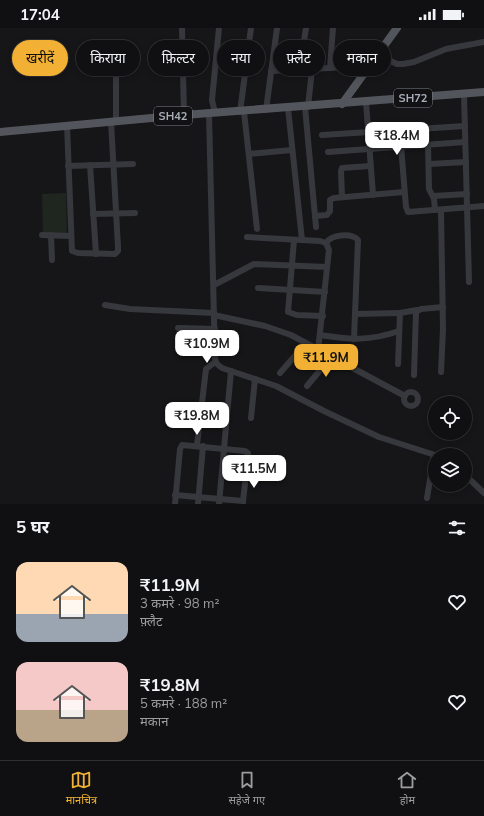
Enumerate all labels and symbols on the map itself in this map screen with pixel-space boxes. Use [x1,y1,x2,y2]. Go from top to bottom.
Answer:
road number: SH72 [394,89,432,107]
road number: SH42 [154,107,192,125]
pin: ₹18.4M [364,122,430,156]
pin: ₹10.9M [174,330,240,364]
pin: ₹11.9M [293,344,359,378]
pin: ₹19.8M [164,402,230,436]
pin: ₹11.5M [221,455,287,489]

